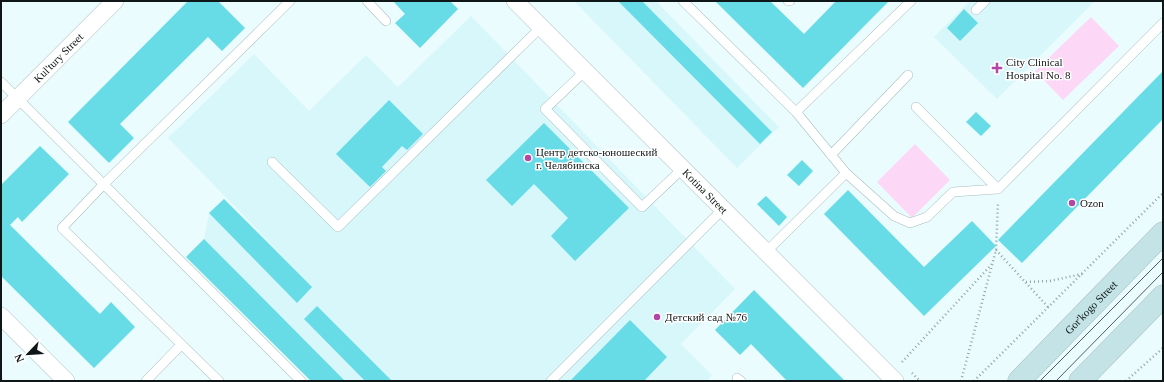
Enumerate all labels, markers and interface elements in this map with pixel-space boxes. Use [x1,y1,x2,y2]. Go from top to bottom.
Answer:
street label: Kul'tury Street [31,31,85,85]
place label: City Clinical Hospital No. 8 [1006,56,1071,81]
marker: City Clinical Hospital No. 8 [991,62,1003,74]
place label: Центр детско-юношеский г. Челябинска [536,146,658,171]
marker: Центр детско-юношеский г. Челябинска [523,153,533,163]
street label: Kotina Street [680,166,730,216]
place label: Ozon [1080,197,1104,209]
marker: Ozon [1067,198,1077,208]
street label: Gor'kogo Street [1062,278,1119,336]
place label: Детский сад №76 [665,311,747,323]
marker: Детский сад №76 [652,312,662,322]
north arrow [8,334,48,374]
text: N [12,352,26,364]

